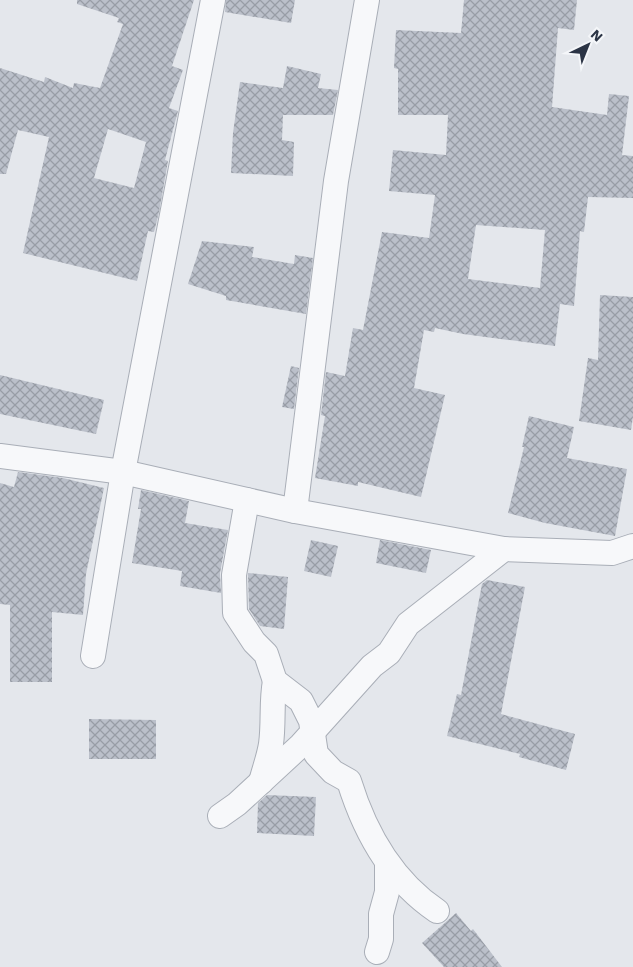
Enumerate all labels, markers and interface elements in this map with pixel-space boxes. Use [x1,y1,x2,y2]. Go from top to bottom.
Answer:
north arrow [563,20,613,70]
text: N [588,26,606,45]

